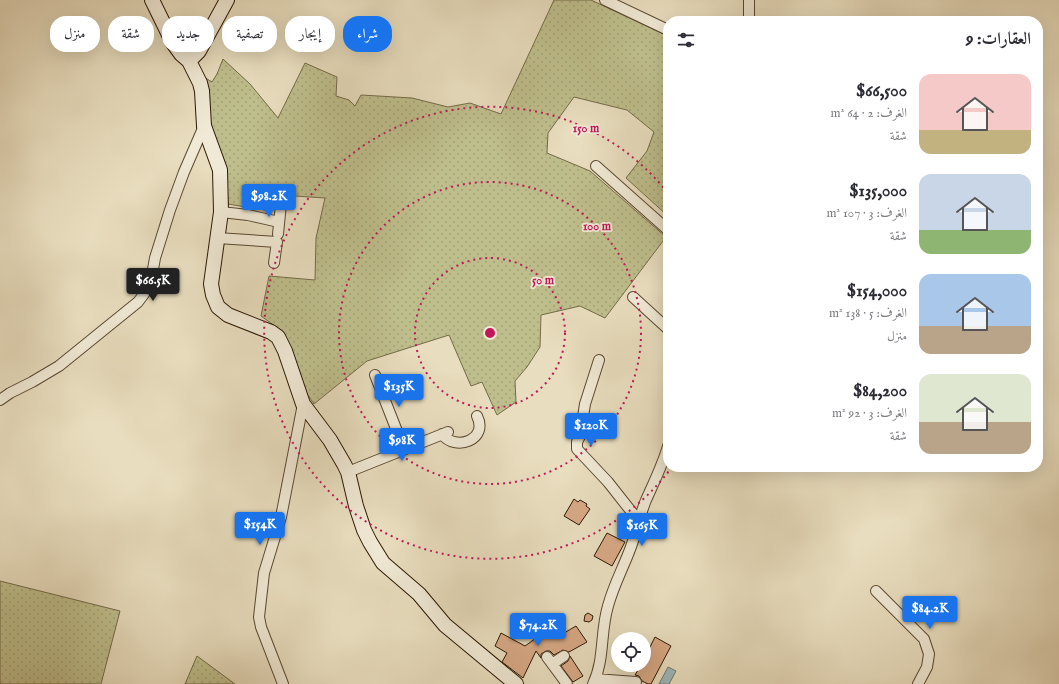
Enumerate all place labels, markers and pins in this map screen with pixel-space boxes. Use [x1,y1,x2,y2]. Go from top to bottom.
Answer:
pin: $98.2K [236,184,302,218]
pin: $66.5K [120,268,186,302]
centre of rings [483,326,497,340]
pin: $135K [371,374,427,408]
pin: $120K [563,413,619,447]
pin: $98K [378,428,426,462]
pin: $154K [232,512,288,546]
pin: $165K [614,513,670,547]
pin: $84.2K [897,596,963,630]
pin: $74.2K [505,613,571,647]

